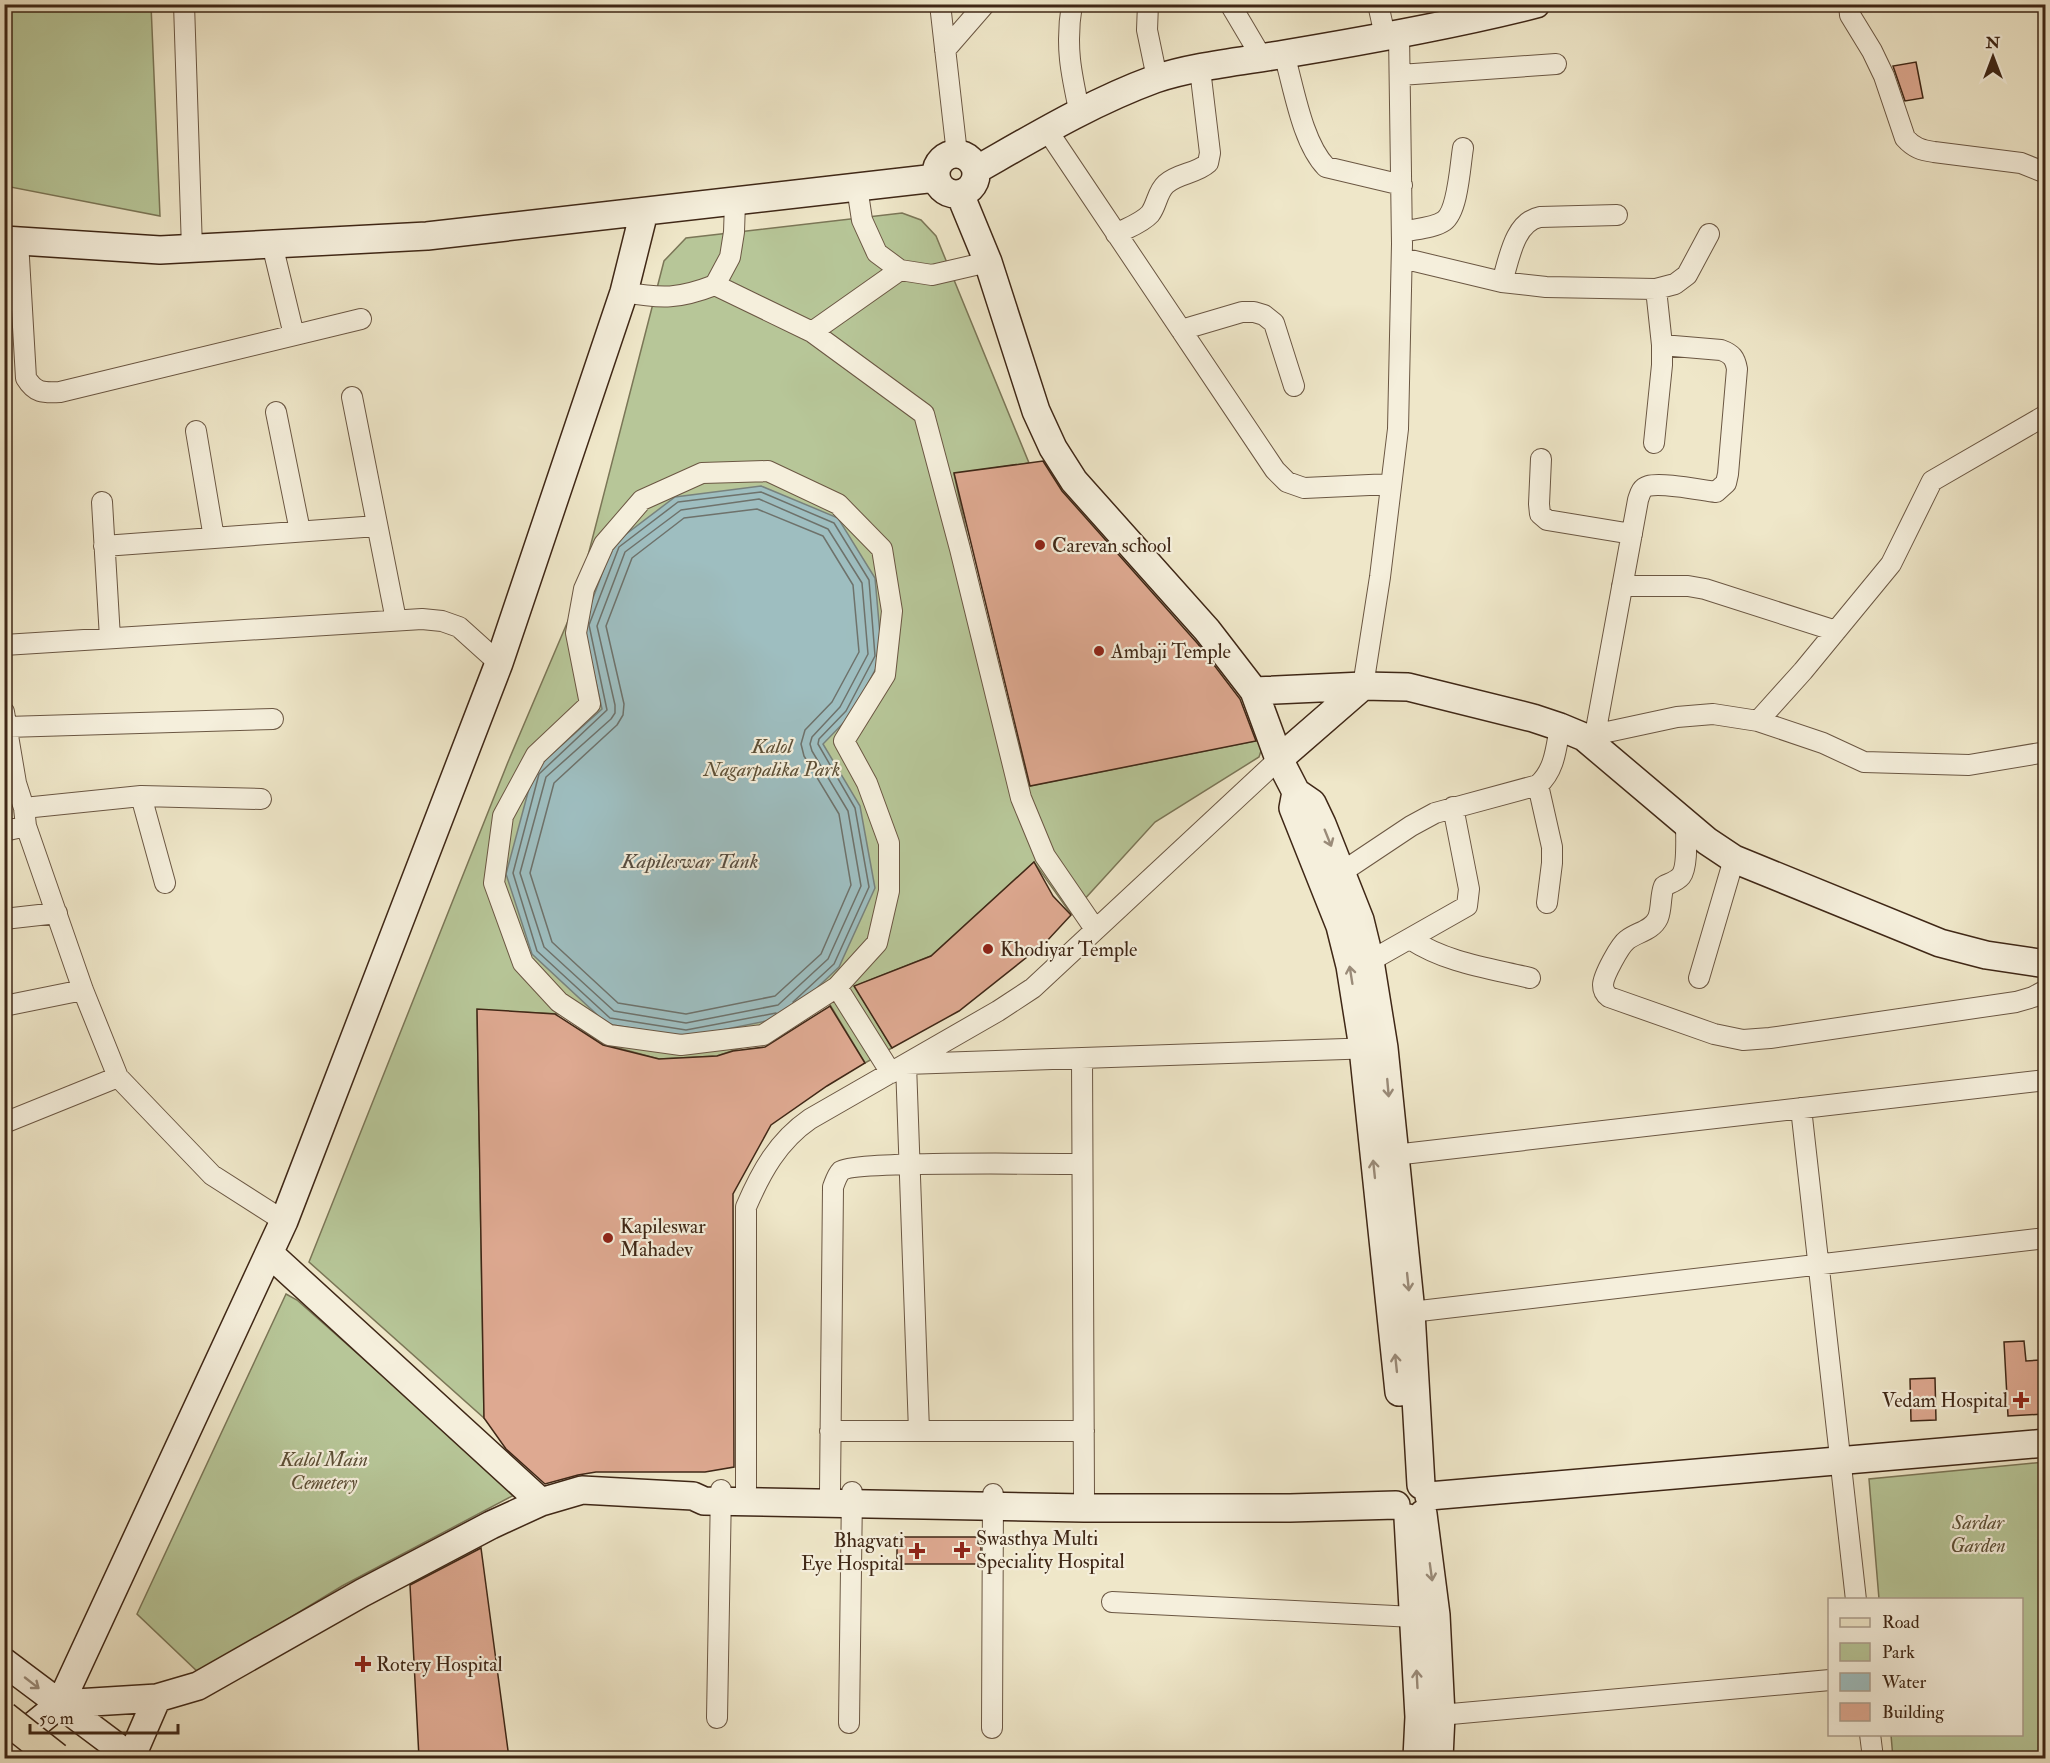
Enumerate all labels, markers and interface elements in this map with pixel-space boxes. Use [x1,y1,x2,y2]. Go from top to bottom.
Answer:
north arrow [1963,27,2023,87]
text: N [1985,33,2001,53]
place label: Carevan school [1052,533,1172,558]
marker: Carevan school [1033,538,1047,552]
place label: Ambaji Temple [1110,639,1231,665]
marker: Ambaji Temple [1092,644,1106,658]
park label: Kalol Nagarpalika Park [703,734,840,782]
one-way arrow [1323,828,1334,847]
water label: Kapileswar Tank [621,848,758,875]
place label: Khodiyar Temple [1000,937,1137,963]
marker: Khodiyar Temple [981,942,995,956]
one-way arrow [1346,966,1357,986]
one-way arrow [1383,1077,1394,1097]
one-way arrow [1369,1160,1380,1179]
place label: Kapileswar Mahadev [620,1214,706,1262]
marker: Kapileswar Mahadev [601,1231,615,1245]
one-way arrow [1403,1271,1414,1291]
one-way arrow [1390,1353,1401,1373]
place label: Vedam Hospital [1882,1388,2008,1414]
marker: Vedam Hospital [2012,1391,2030,1409]
park label: Kalol Main Cemetery [279,1447,368,1495]
park label: Sardar Garden [1950,1510,2006,1558]
place label: Swasthya Multi Speciality Hospital [976,1526,1125,1575]
place label: Bhagvati Eye Hospital [801,1528,904,1577]
marker: Swasthya Multi Speciality Hospital [953,1541,971,1559]
marker: Bhagvati Eye Hospital [908,1542,926,1560]
one-way arrow [1426,1562,1437,1582]
legend [1828,1598,2023,1736]
text: Road [1882,1611,1920,1634]
text: Park [1882,1641,1915,1664]
place label: Rotery Hospital [376,1652,503,1678]
marker: Rotery Hospital [354,1655,372,1673]
one-way arrow [1412,1670,1423,1690]
text: Water [1881,1671,1926,1694]
one-way arrow [24,1677,40,1689]
scale bar [30,1697,178,1735]
text: Building [1882,1701,1945,1724]
text: 50 m [39,1707,74,1730]

